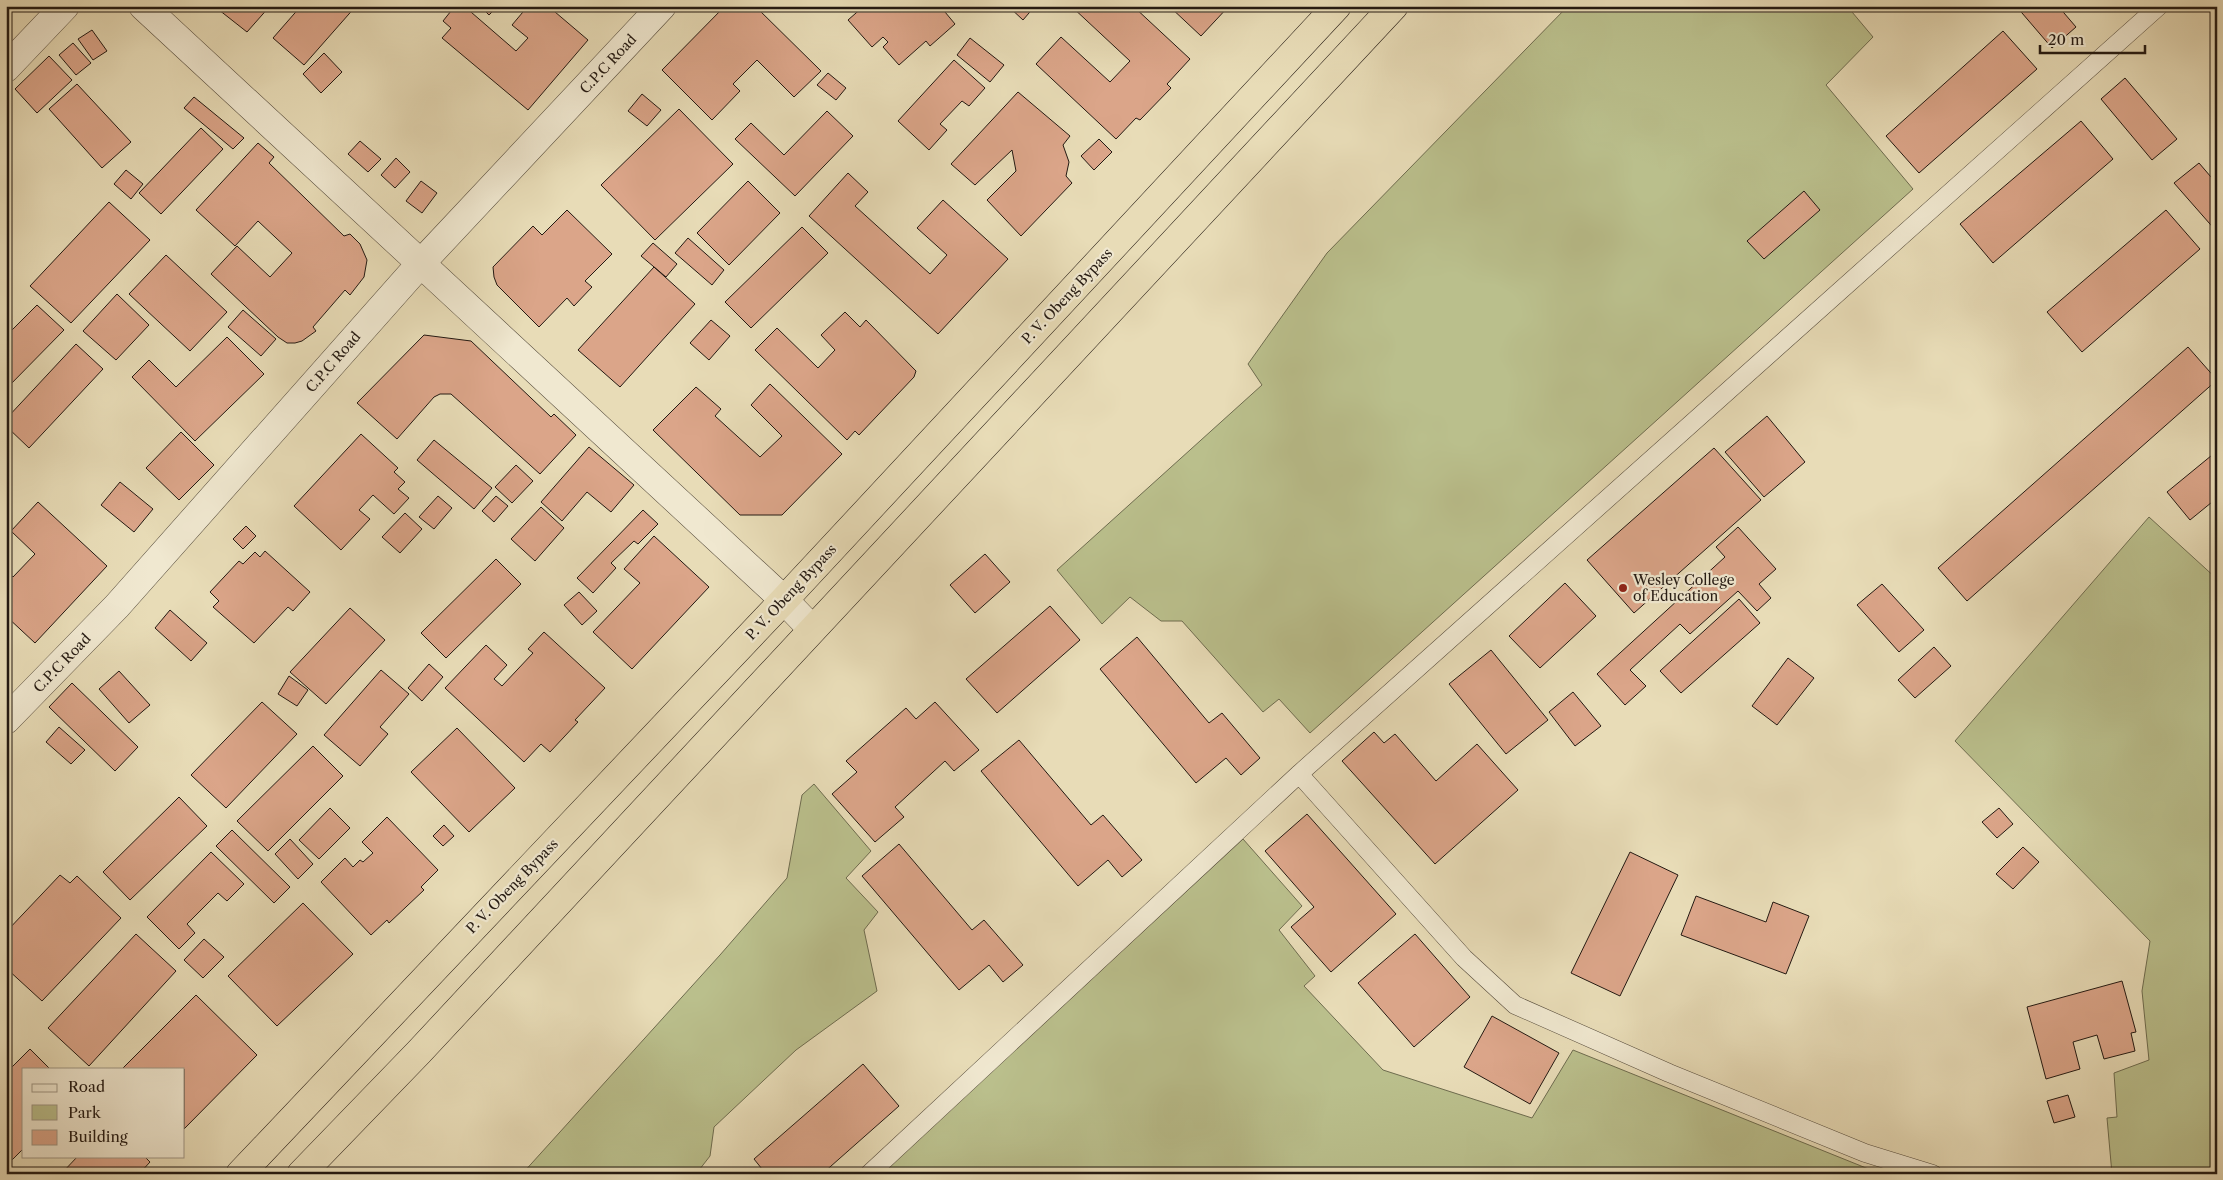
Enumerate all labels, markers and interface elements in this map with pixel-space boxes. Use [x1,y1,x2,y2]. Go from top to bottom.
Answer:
scale bar [2040,22,2146,54]
street label: C.P.C Road [576,30,640,98]
text: 20 m [2048,30,2084,49]
street label: P. V. Obeng Bypass [1018,244,1116,348]
street label: C.P.C Road [302,327,365,396]
street label: P. V. Obeng Bypass [742,540,840,644]
place label: Wesley College of Education [1632,571,1735,605]
marker: Wesley College of Education [1617,582,1629,594]
street label: C.P.C Road [29,629,95,696]
street label: P. V. Obeng Bypass [462,835,562,937]
legend [22,1068,185,1158]
text: Road [68,1077,105,1096]
text: Park [68,1103,102,1122]
text: Building [68,1127,128,1146]

